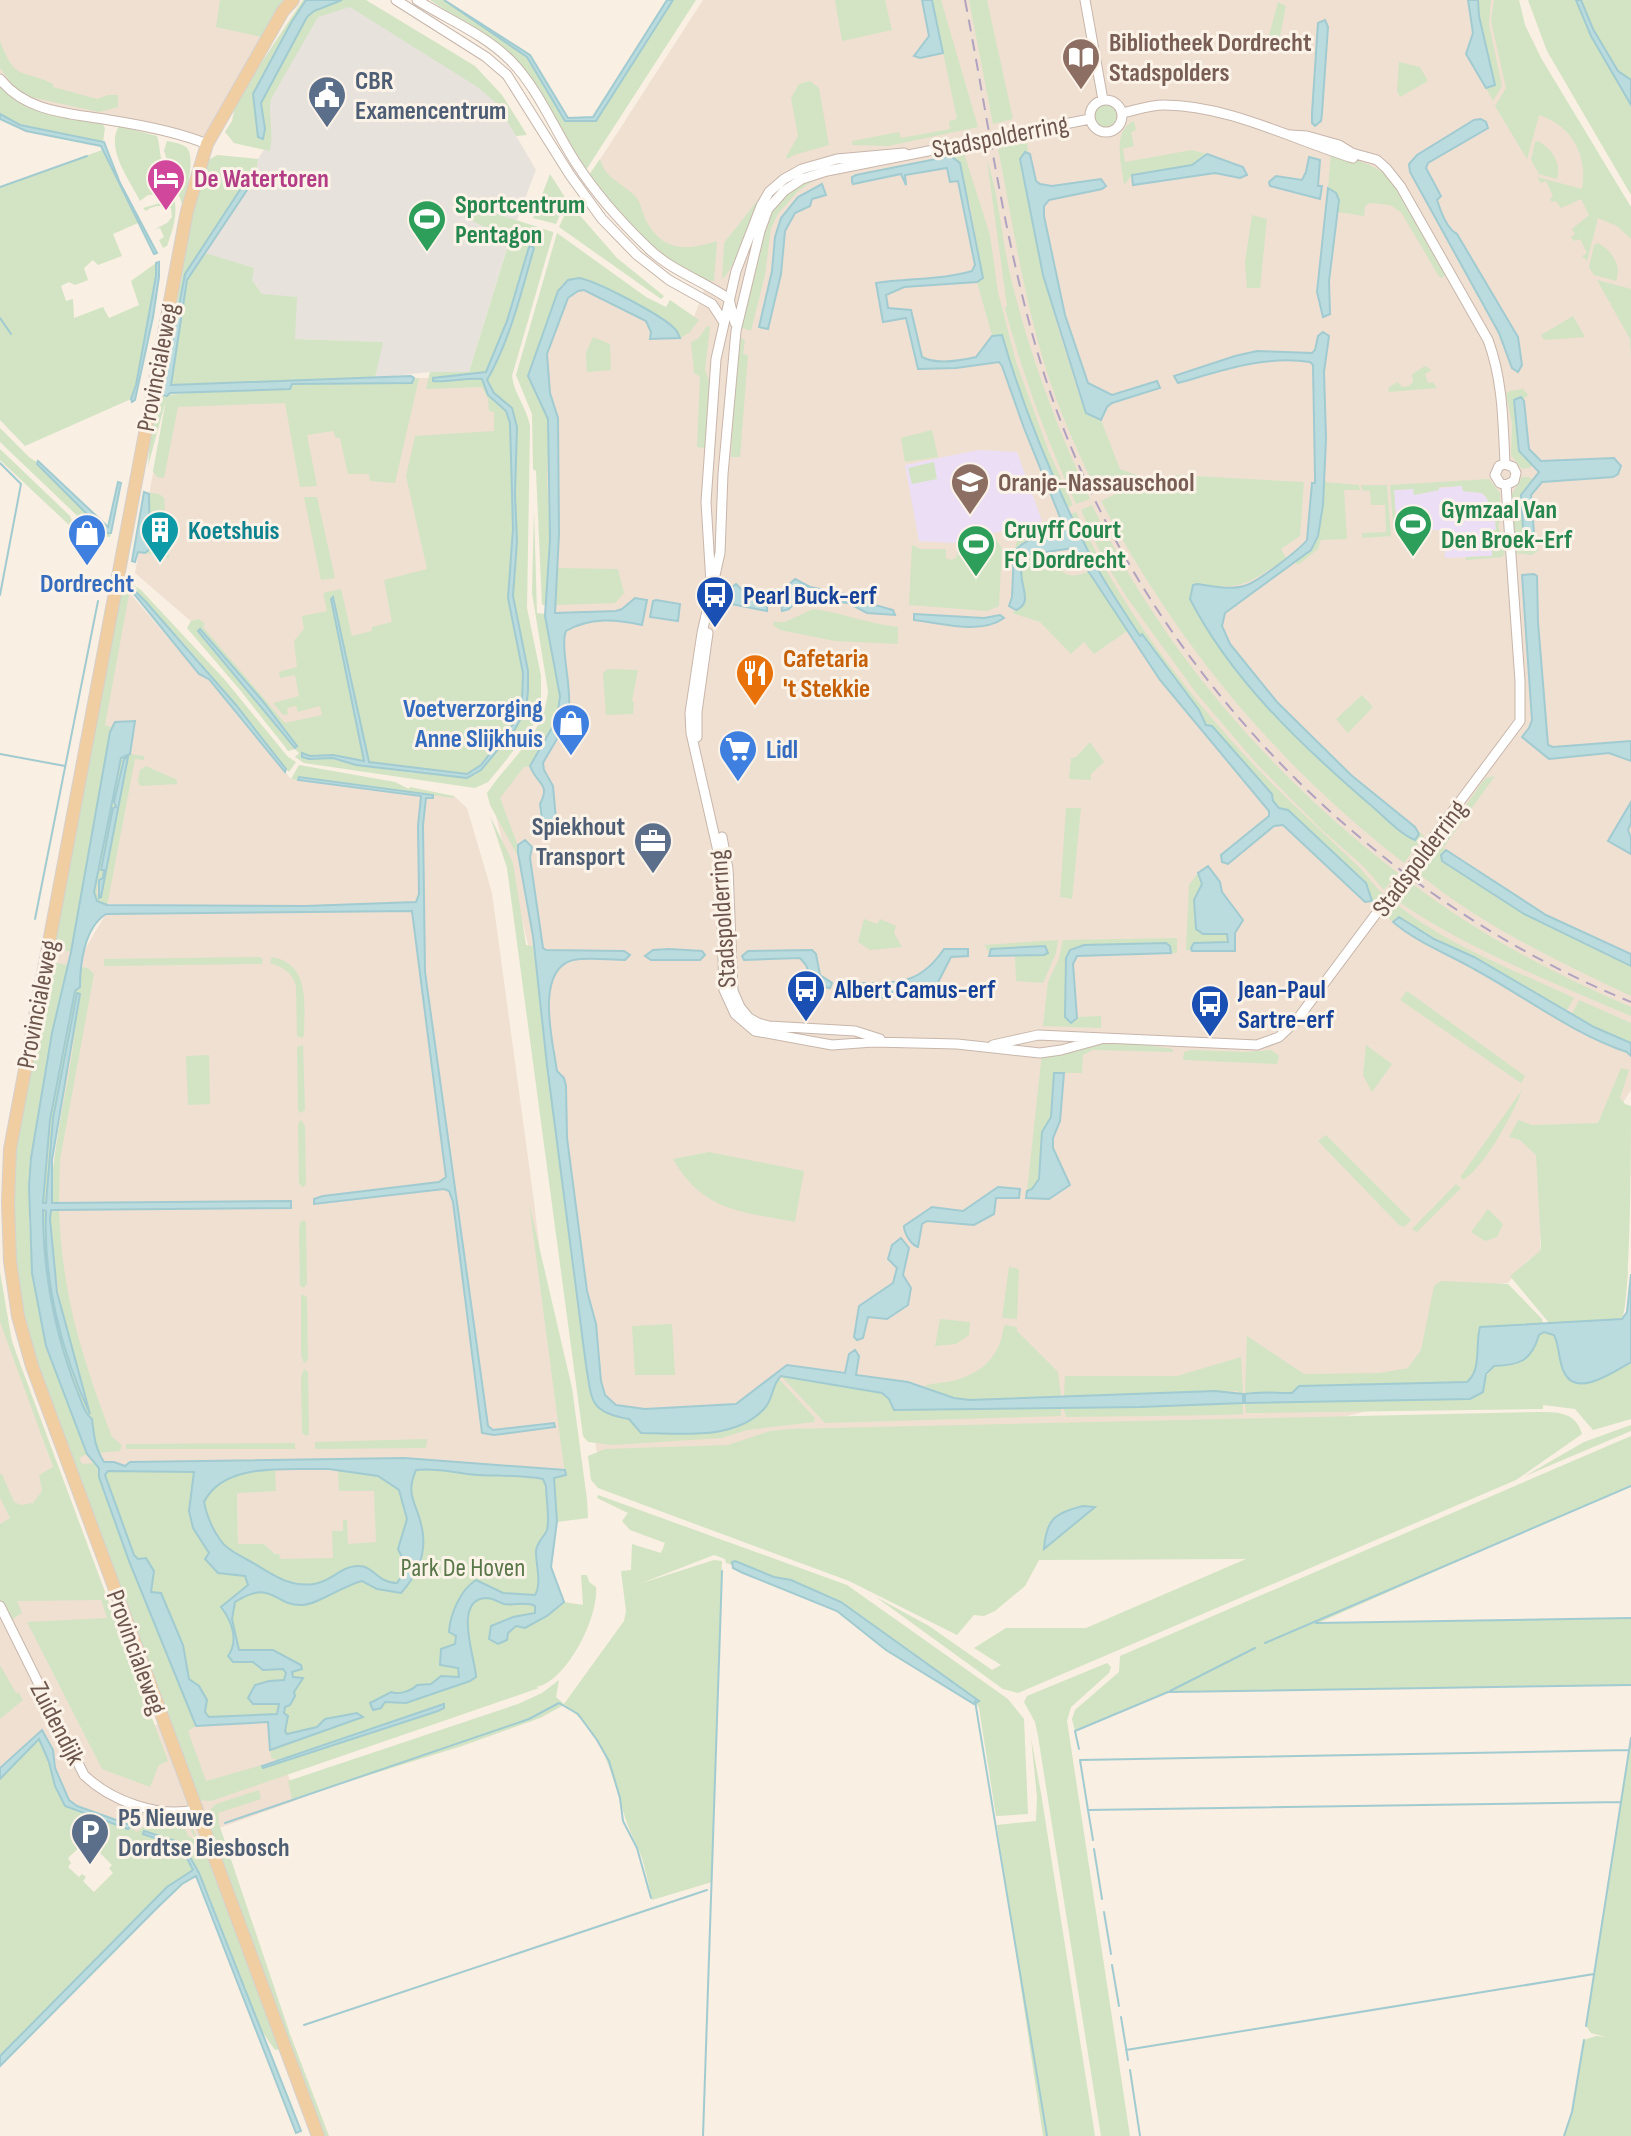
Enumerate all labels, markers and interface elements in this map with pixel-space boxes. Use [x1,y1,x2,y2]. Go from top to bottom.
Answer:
place label: Bibliotheek Dordrecht Stadspolders [1109,28,1312,89]
library icon: Bibliotheek Dordrecht Stadspolders [1060,36,1102,91]
place label: CBR Examencentrum [355,66,506,127]
public building icon: CBR Examencentrum [306,74,348,129]
street label: Stadspolderring [930,109,1071,166]
hotel icon: De Watertoren [145,157,187,212]
place label: De Watertoren [194,164,329,195]
place label: Sportcentrum Pentagon [455,190,585,251]
sports icon: Sportcentrum Pentagon [406,198,448,253]
street label: Provincialeweg [131,300,186,434]
school or university icon: Oranje-Nassauschool [949,461,991,516]
place label: Oranje-Nassauschool [998,468,1194,499]
place label: Gymzaal Van Den Broek-Erf [1441,495,1573,556]
sports icon: Gymzaal Van Den Broek-Erf [1392,503,1434,558]
building icon: Koetshuis [139,509,181,564]
shop icon: Dordrecht [66,512,108,567]
place label: Cruyff Court FC Dordrecht [1004,515,1126,576]
place label: Koetshuis [188,516,279,547]
sports icon: Cruyff Court FC Dordrecht [955,523,997,578]
place label: Dordrecht [40,569,134,600]
bus stop icon: Pearl Buck-erf [694,574,736,629]
place label: Pearl Buck-erf [743,581,878,612]
place label: Cafetaria 't Stekkie [783,644,870,705]
restaurant icon: Cafetaria 't Stekkie [734,652,776,707]
place label: Voetverzorging Anne Slijkhuis [403,694,543,755]
shop icon: Voetverzorging Anne Slijkhuis [550,702,592,757]
supermarket icon: Lidl [717,728,759,783]
place label: Lidl [766,735,798,766]
street label: Stadspolderring [1366,794,1474,923]
place label: Spiekhout Transport [532,812,625,873]
office icon: Spiekhout Transport [632,820,674,875]
street label: Stadspolderring [703,849,744,989]
street label: Provincialeweg [11,937,66,1071]
bus stop icon: Albert Camus-erf [785,968,827,1023]
place label: Albert Camus-erf [833,975,996,1006]
place label: Jean-Paul Sartre-erf [1237,975,1335,1036]
bus stop icon: Jean-Paul Sartre-erf [1189,983,1231,1038]
park label: Park De Hoven [401,1553,525,1584]
street label: Provincialeweg [99,1586,172,1719]
street label: Zuidendijk [23,1677,91,1770]
place label: P5 Nieuwe Dordtse Biesbosch [118,1803,289,1864]
parking icon: P5 Nieuwe Dordtse Biesbosch [69,1811,111,1866]

